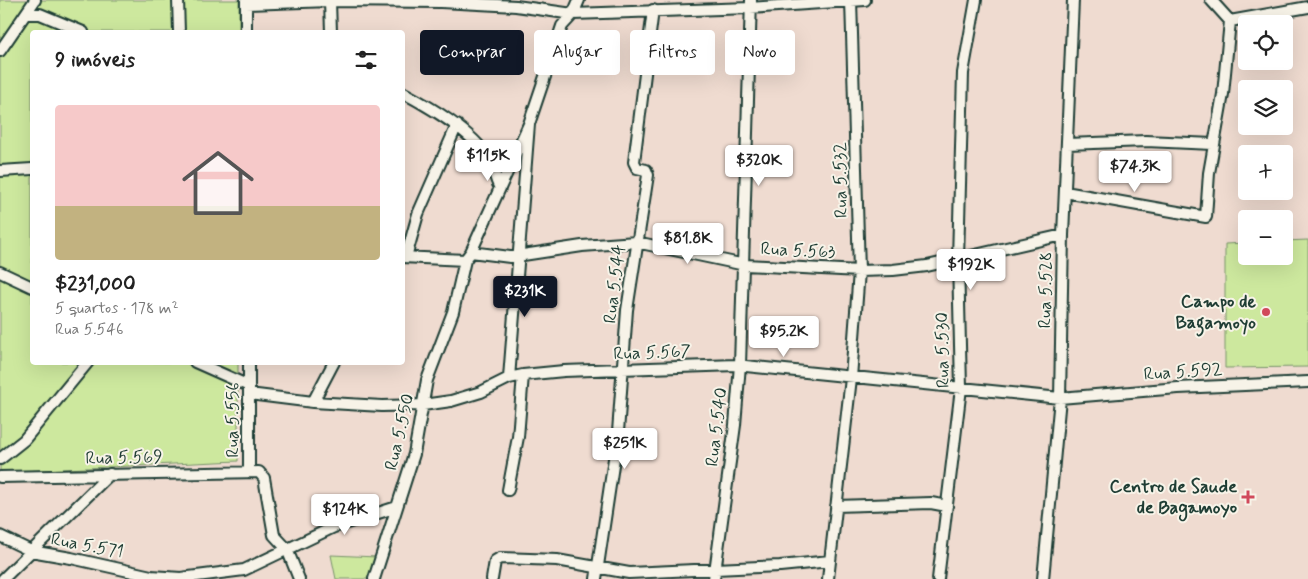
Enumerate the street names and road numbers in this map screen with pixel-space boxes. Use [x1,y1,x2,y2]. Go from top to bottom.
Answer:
street label: Rua 5.532 [828,142,854,218]
street label: Rua 5.563 [760,237,836,265]
street label: Rua 5.544 [598,243,632,325]
street label: Rua 5.528 [1033,251,1059,329]
street label: Rua 5.530 [930,312,956,388]
street label: Rua 5.567 [613,340,691,366]
street label: Rua 5.592 [1143,357,1224,387]
street label: Rua 5.556 [221,382,245,458]
street label: Rua 5.540 [700,386,734,468]
street label: Rua 5.550 [380,391,420,473]
street label: Rua 5.569 [85,445,163,471]
street label: Rua 5.571 [49,527,125,565]

